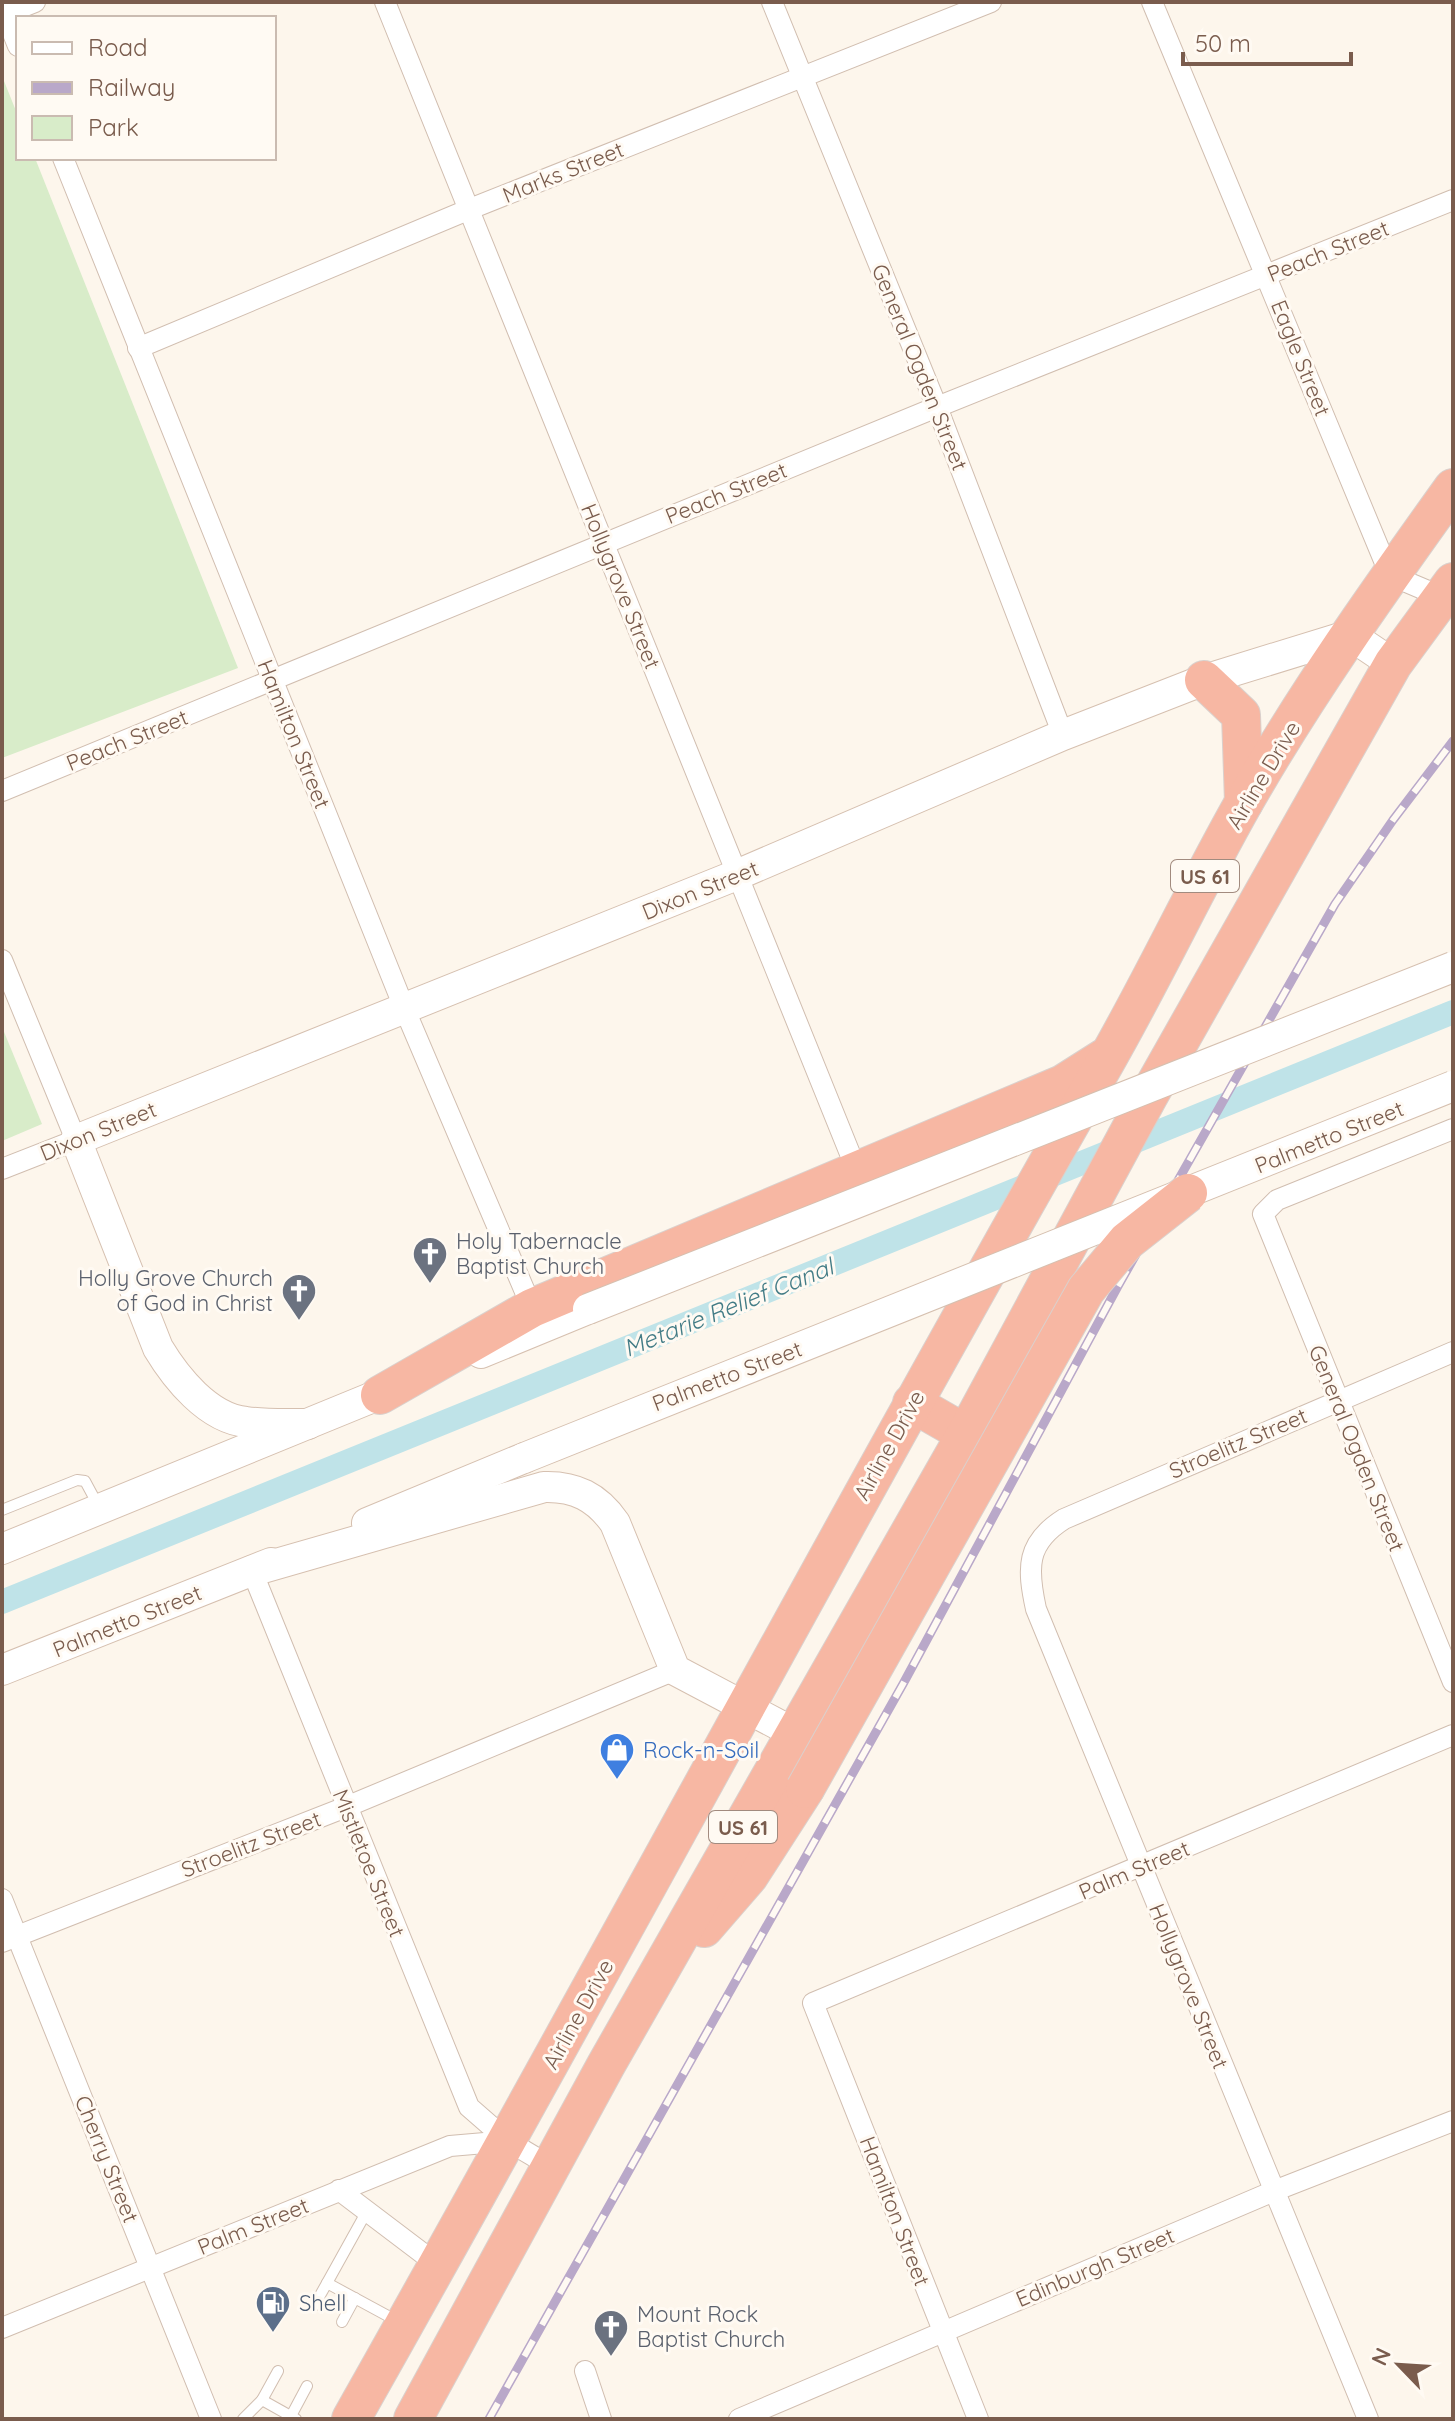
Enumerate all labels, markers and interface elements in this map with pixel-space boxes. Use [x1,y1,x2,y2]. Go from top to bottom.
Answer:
legend [16,16,276,160]
scale bar [1183,16,1351,66]
text: 50 m [1195,28,1251,58]
text: Road [88,32,148,62]
text: Railway [88,72,175,102]
text: Park [88,112,139,142]
street label: Marks Street [498,135,628,209]
street label: Peach Street [1263,214,1393,288]
street label: General Ogden Street [866,260,974,474]
street label: Eagle Street [1265,296,1337,420]
street label: Peach Street [661,456,791,530]
street label: Hollygrove Street [575,499,667,673]
street label: Hamilton Street [251,655,337,813]
street label: Peach Street [62,703,192,777]
street label: Airline Drive [1220,716,1306,834]
street label: Dixon Street [638,854,762,926]
road number: US 61 [1171,860,1239,892]
street label: Palmetto Street [1250,1094,1408,1180]
street label: Dixon Street [36,1095,160,1167]
place label: Holy Tabernacle Baptist Church [456,1227,622,1280]
church icon: Holy Tabernacle Baptist Church [411,1235,449,1285]
water label: Metarie Relief Canal [619,1250,840,1363]
place label: Holly Grove Church of God in Christ [78,1264,273,1317]
church icon: Holly Grove Church of God in Christ [280,1272,318,1322]
street label: Palmetto Street [648,1335,806,1417]
street label: General Ogden Street [1303,1341,1411,1555]
street label: Airline Drive [847,1385,931,1505]
street label: Stroelitz Street [1165,1401,1311,1485]
street label: Palmetto Street [48,1578,206,1664]
shop icon: Rock-n-Soil [598,1731,636,1781]
place label: Rock-n-Soil [643,1736,759,1764]
street label: Mistletoe Street [327,1785,411,1941]
street label: Stroelitz Street [177,1805,325,1883]
road number: US 61 [709,1811,777,1843]
street label: Palm Street [1074,1834,1194,1906]
street label: Hollygrove Street [1143,1899,1235,2073]
street label: Airline Drive [536,1954,620,2074]
street label: Cherry Street [69,2091,145,2227]
street label: Hamilton Street [854,2132,936,2290]
street label: Palm Street [193,2191,313,2261]
street label: Edinburgh Street [1012,2221,1178,2313]
fuel station icon: Shell [254,2284,292,2334]
place label: Shell [299,2289,346,2317]
place label: Mount Rock Baptist Church [637,2300,785,2353]
church icon: Mount Rock Baptist Church [592,2308,630,2358]
north arrow [1359,2325,1439,2405]
text: N [1365,2343,1397,2370]

